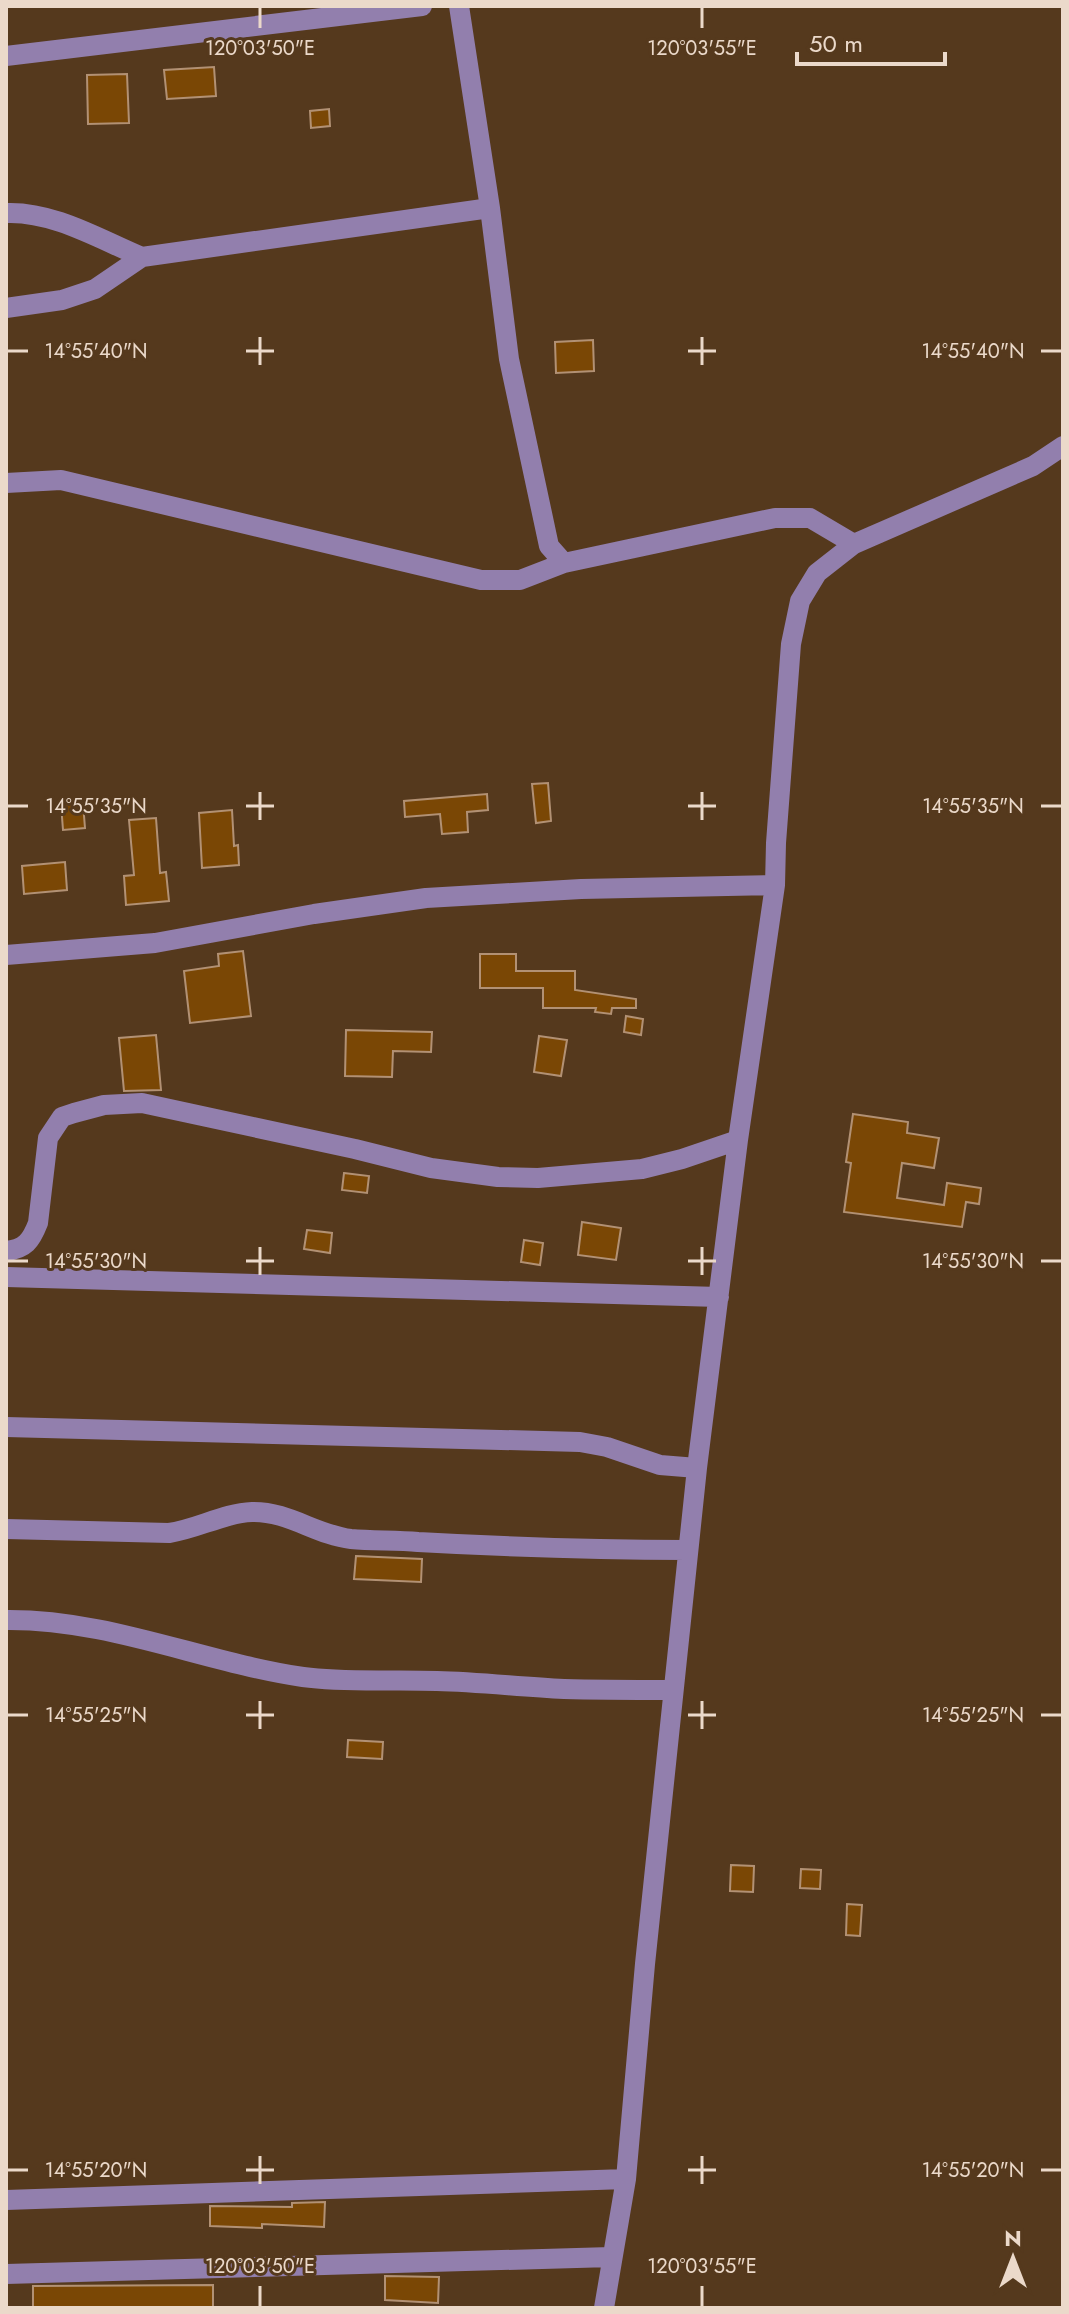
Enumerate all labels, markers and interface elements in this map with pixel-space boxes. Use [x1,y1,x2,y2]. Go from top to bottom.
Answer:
scale bar [797,16,945,66]
text: 50 m [809,26,863,61]
text: 120°03'50"E [205,34,315,63]
text: 120°03'55"E [647,34,757,63]
text: 14°55'40"N [45,337,147,366]
text: 14°55'40"N [922,337,1024,366]
text: 14°55'35"N [45,792,147,821]
text: 14°55'35"N [922,792,1024,821]
text: 14°55'30"N [45,1247,147,1276]
text: 14°55'30"N [922,1247,1024,1276]
text: 14°55'25"N [45,1701,147,1730]
text: 14°55'25"N [922,1701,1024,1730]
text: 14°55'20"N [45,2156,147,2185]
text: 14°55'20"N [922,2156,1024,2185]
north arrow [973,2218,1053,2298]
text: N [1004,2222,1022,2254]
text: 120°03'50"E [205,2252,315,2281]
text: 120°03'55"E [647,2252,757,2281]

